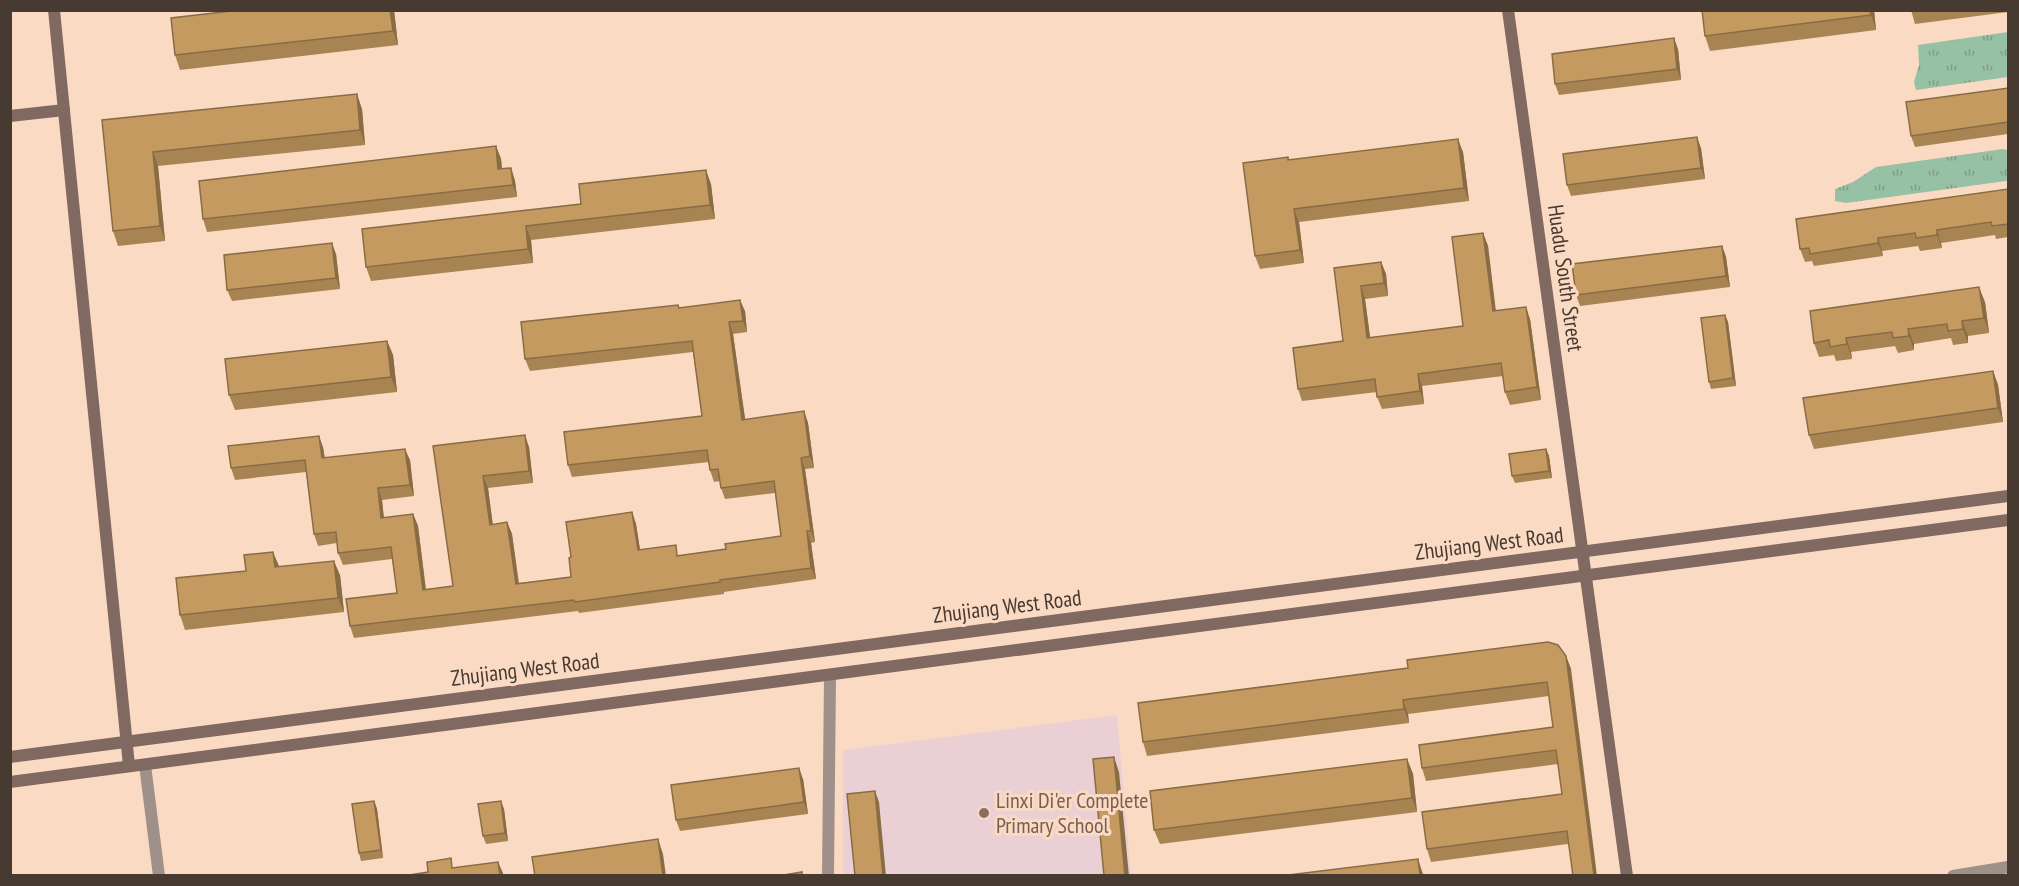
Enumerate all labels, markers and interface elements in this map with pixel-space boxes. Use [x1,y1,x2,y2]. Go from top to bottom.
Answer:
street label: Huadu South Street [1542,203,1590,353]
street label: Zhujiang West Road [1413,520,1565,566]
street label: Zhujiang West Road [931,583,1083,629]
street label: Zhujiang West Road [449,646,601,692]
place label: Linxi Di'er Complete Primary School [996,786,1148,839]
marker: Linxi Di'er Complete Primary School [977,806,991,820]

